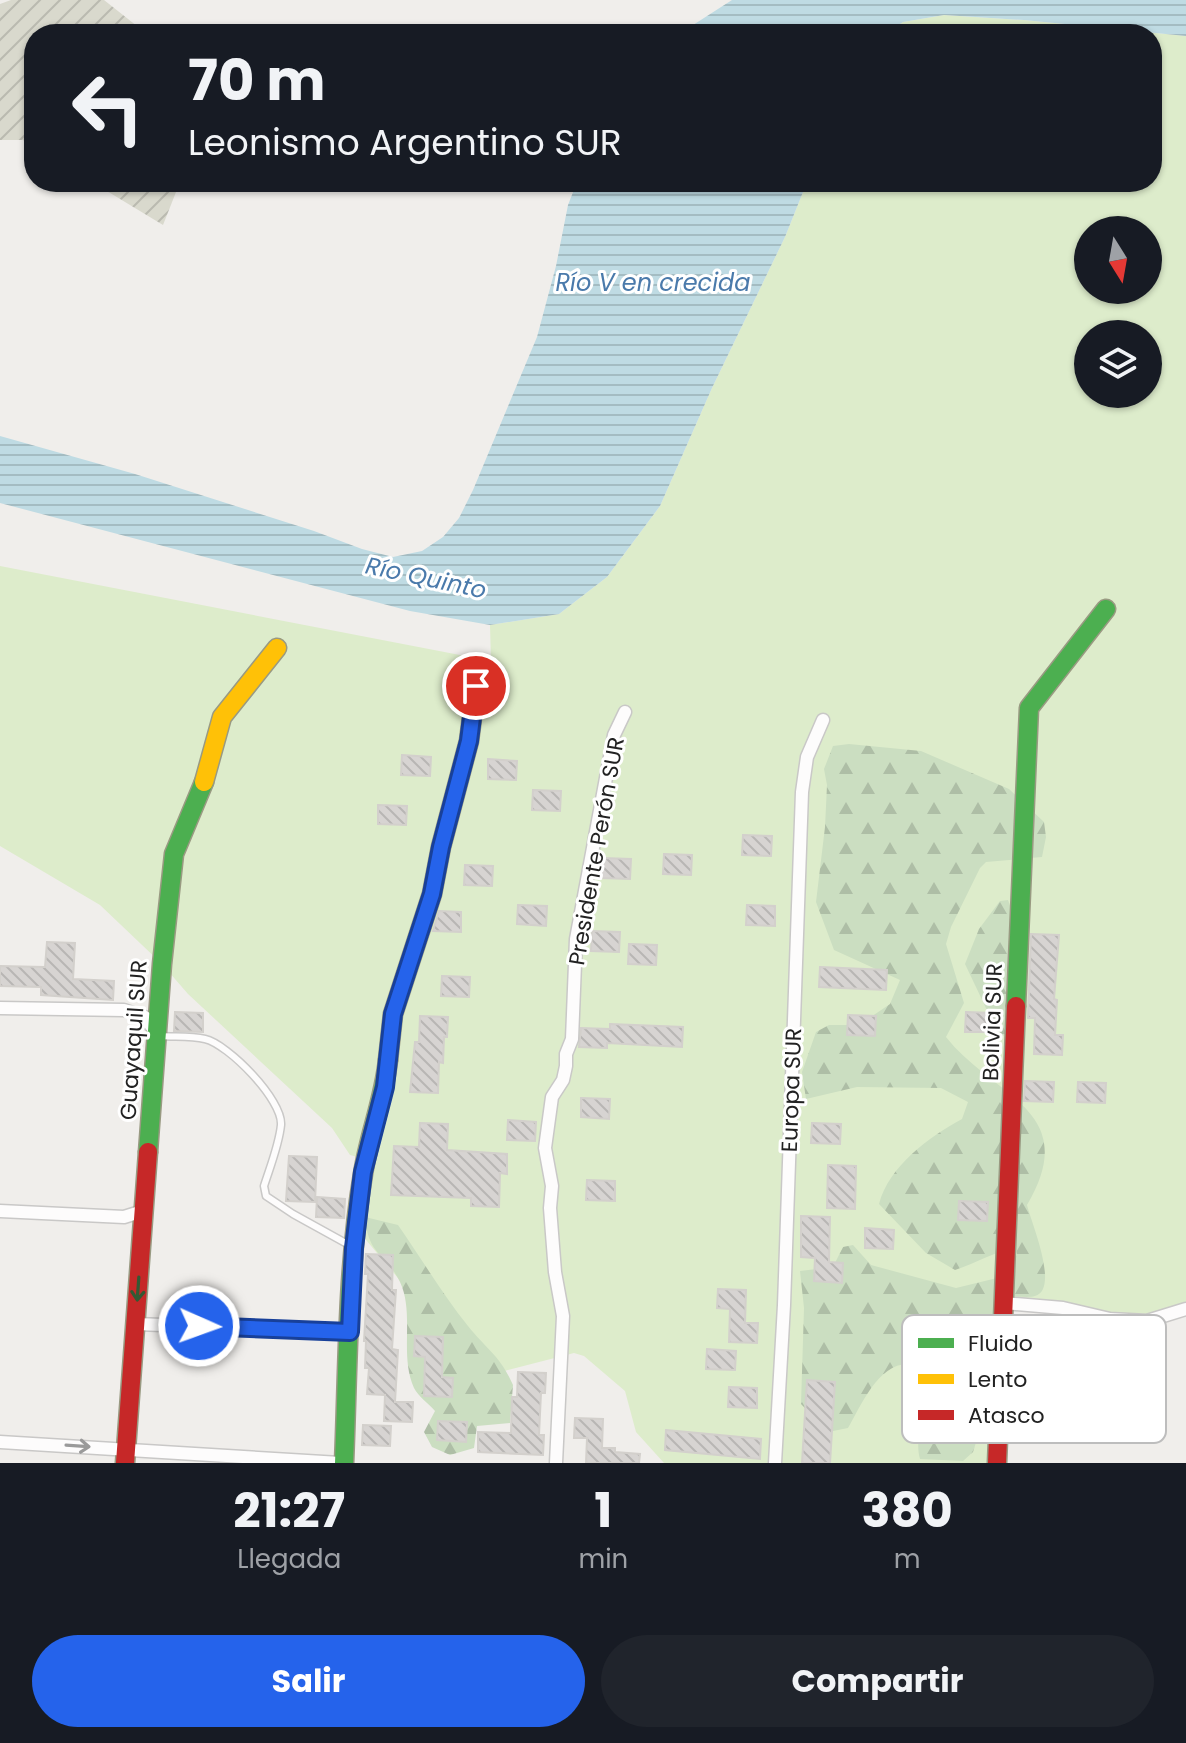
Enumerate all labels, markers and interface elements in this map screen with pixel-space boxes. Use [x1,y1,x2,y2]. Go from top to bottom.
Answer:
text: 70 m [188,41,326,120]
icon: left [56,56,160,160]
text: Leonismo Argentino SUR [188,117,622,168]
north arrow [1074,216,1162,304]
map controls [1074,216,1162,408]
water label: Río V en crecida [555,266,751,299]
button: layers [1074,320,1162,408]
water label: Río Quinto [363,549,490,606]
pin [442,652,510,720]
icon: arrive [454,664,498,708]
street label: Presidente Perón SUR [561,734,632,968]
street label: Guayaquil SUR [112,959,155,1121]
street label: Bolivia SUR [975,962,1010,1082]
street label: Europa SUR [774,1027,809,1153]
one-way arrow [130,1275,145,1302]
position arrow [157,1284,241,1368]
legend [902,1315,1166,1443]
text: Fluido [968,1328,1033,1359]
text: Lento [968,1364,1027,1395]
text: Atasco [968,1400,1045,1431]
one-way arrow [64,1439,91,1454]
text: 21:27 [233,1477,345,1544]
text: 1 [594,1477,612,1544]
text: 380 [861,1477,953,1544]
text: Llegada [237,1541,341,1577]
text: min [578,1541,628,1577]
text: m [894,1541,921,1577]
button: Salir [32,1635,585,1727]
button: Compartir [601,1635,1154,1727]

